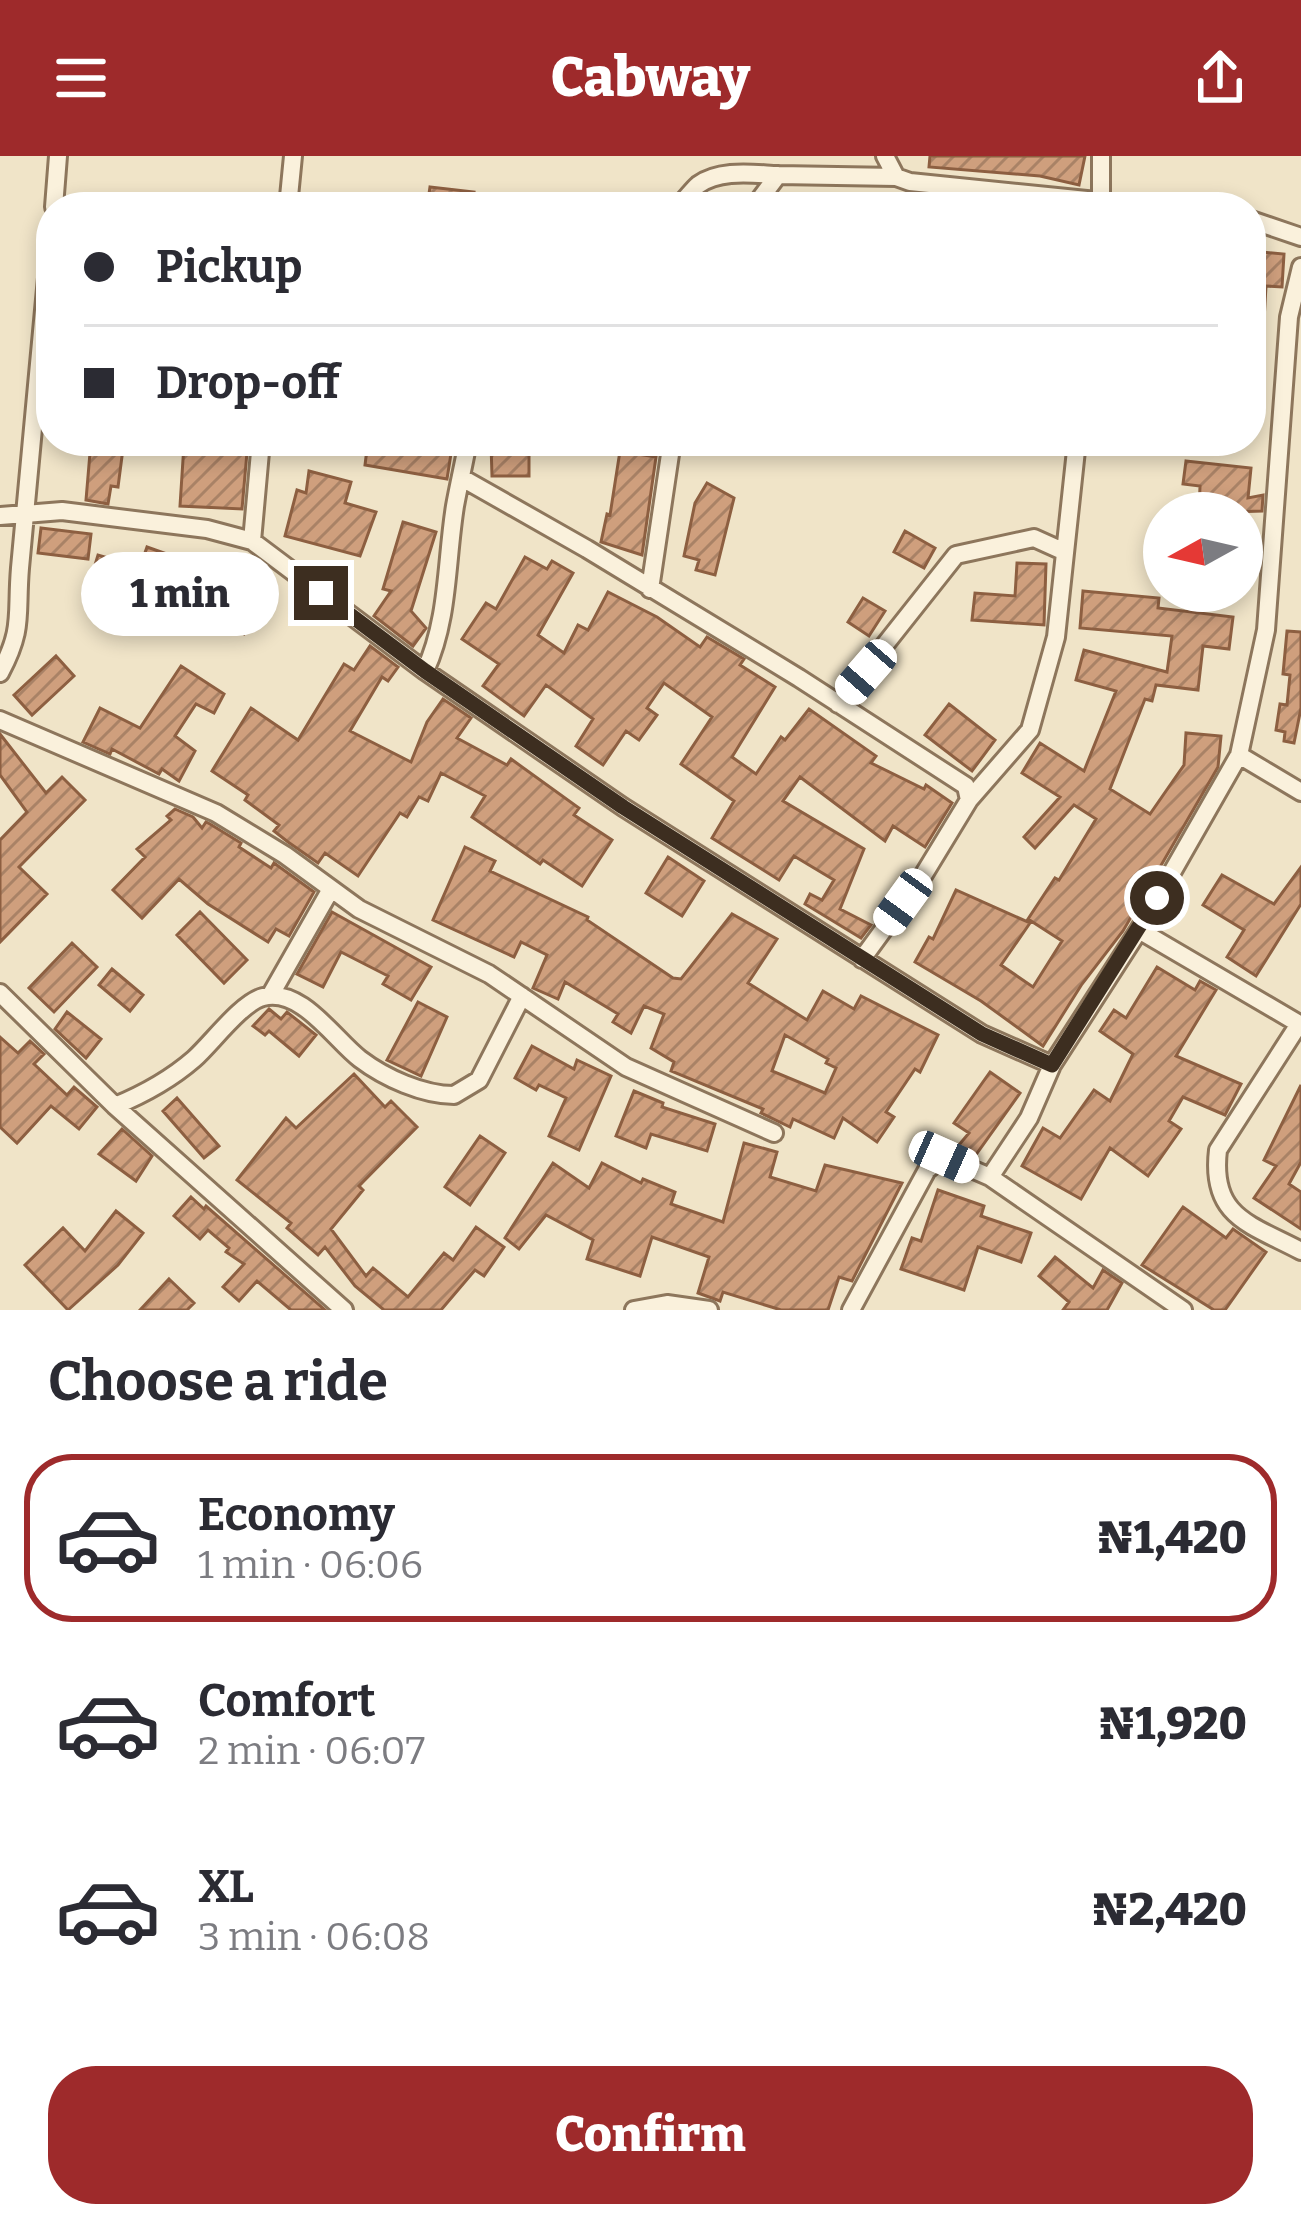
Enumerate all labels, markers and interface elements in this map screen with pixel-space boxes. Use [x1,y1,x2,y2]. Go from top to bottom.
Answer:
icon: menu [48,45,114,111]
icon: share [1187,45,1253,111]
text: Cabway [551,46,750,110]
text: Pickup [156,240,302,294]
text: Drop-off [156,356,340,410]
north arrow [1143,492,1263,612]
map controls [1143,492,1263,612]
callout: 1 min [81,551,279,635]
route end [294,566,348,620]
text: 1 min [130,571,230,617]
car [829,633,903,711]
car [867,862,939,942]
route start [1130,871,1184,925]
car [904,1126,984,1188]
text: Choose a ride [48,1350,388,1414]
icon: car [54,1484,162,1592]
text: Economy [198,1488,395,1542]
text: ₦1,420 [1096,1511,1247,1565]
text: 1 min · 06:06 [198,1542,423,1588]
icon: car [54,1670,162,1778]
text: Comfort [198,1674,376,1728]
text: ₦1,920 [1098,1697,1247,1751]
text: 2 min · 06:07 [198,1728,425,1774]
icon: car [54,1856,162,1964]
text: XL [198,1860,254,1914]
text: ₦2,420 [1091,1883,1247,1937]
text: 3 min · 06:08 [198,1914,430,1960]
button: Confirm [48,2066,1253,2204]

